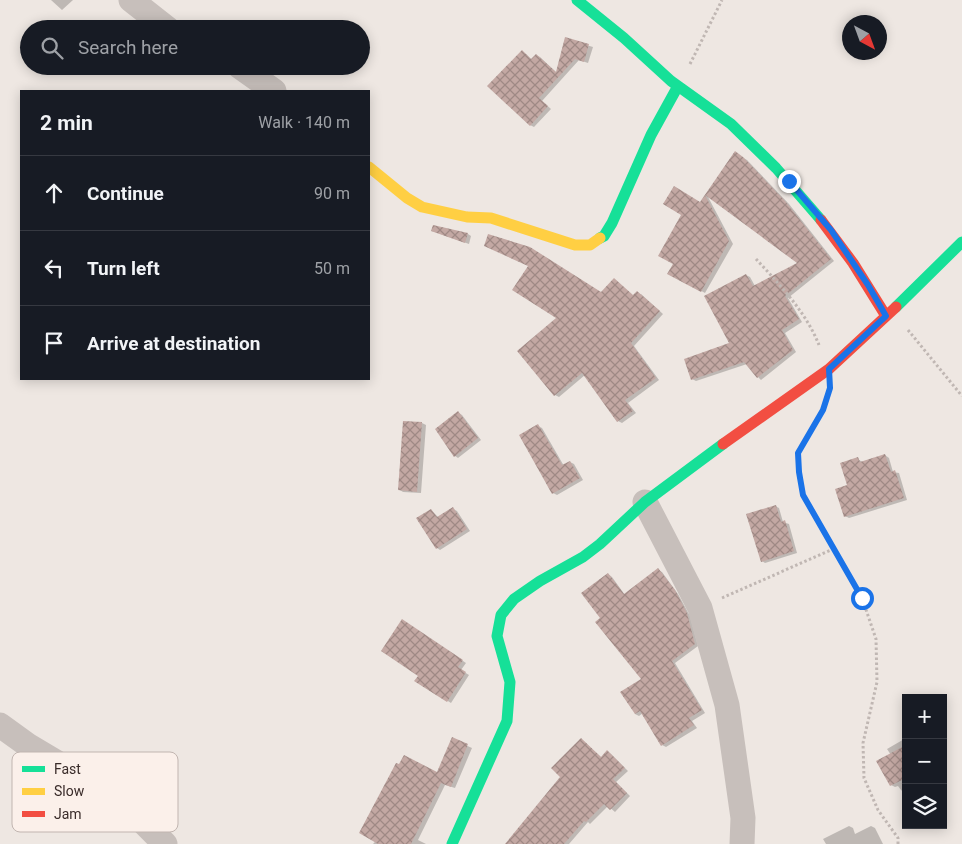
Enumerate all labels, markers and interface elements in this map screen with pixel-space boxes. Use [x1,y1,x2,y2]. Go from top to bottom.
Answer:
north arrow [842,15,887,60]
search box [20,20,370,75]
icon: search [38,34,66,62]
text: Search here [78,36,178,59]
text: 2 min [40,111,93,135]
text: Walk · 140 m [258,113,350,132]
route end [778,170,801,193]
icon: ahead [40,179,68,207]
text: Continue [87,182,164,205]
text: 90 m [314,184,350,203]
icon: left [40,254,68,282]
text: Turn left [87,257,160,280]
text: 50 m [314,259,350,278]
icon: arrive [40,329,68,357]
text: Arrive at destination [87,332,260,355]
route start [851,587,874,610]
map controls [902,694,947,829]
button: + [902,694,947,739]
button: − [902,739,947,784]
legend [12,752,178,832]
text: Fast [54,761,81,777]
text: Slow [54,783,85,799]
button: layers [902,784,947,829]
text: Jam [54,806,82,822]

